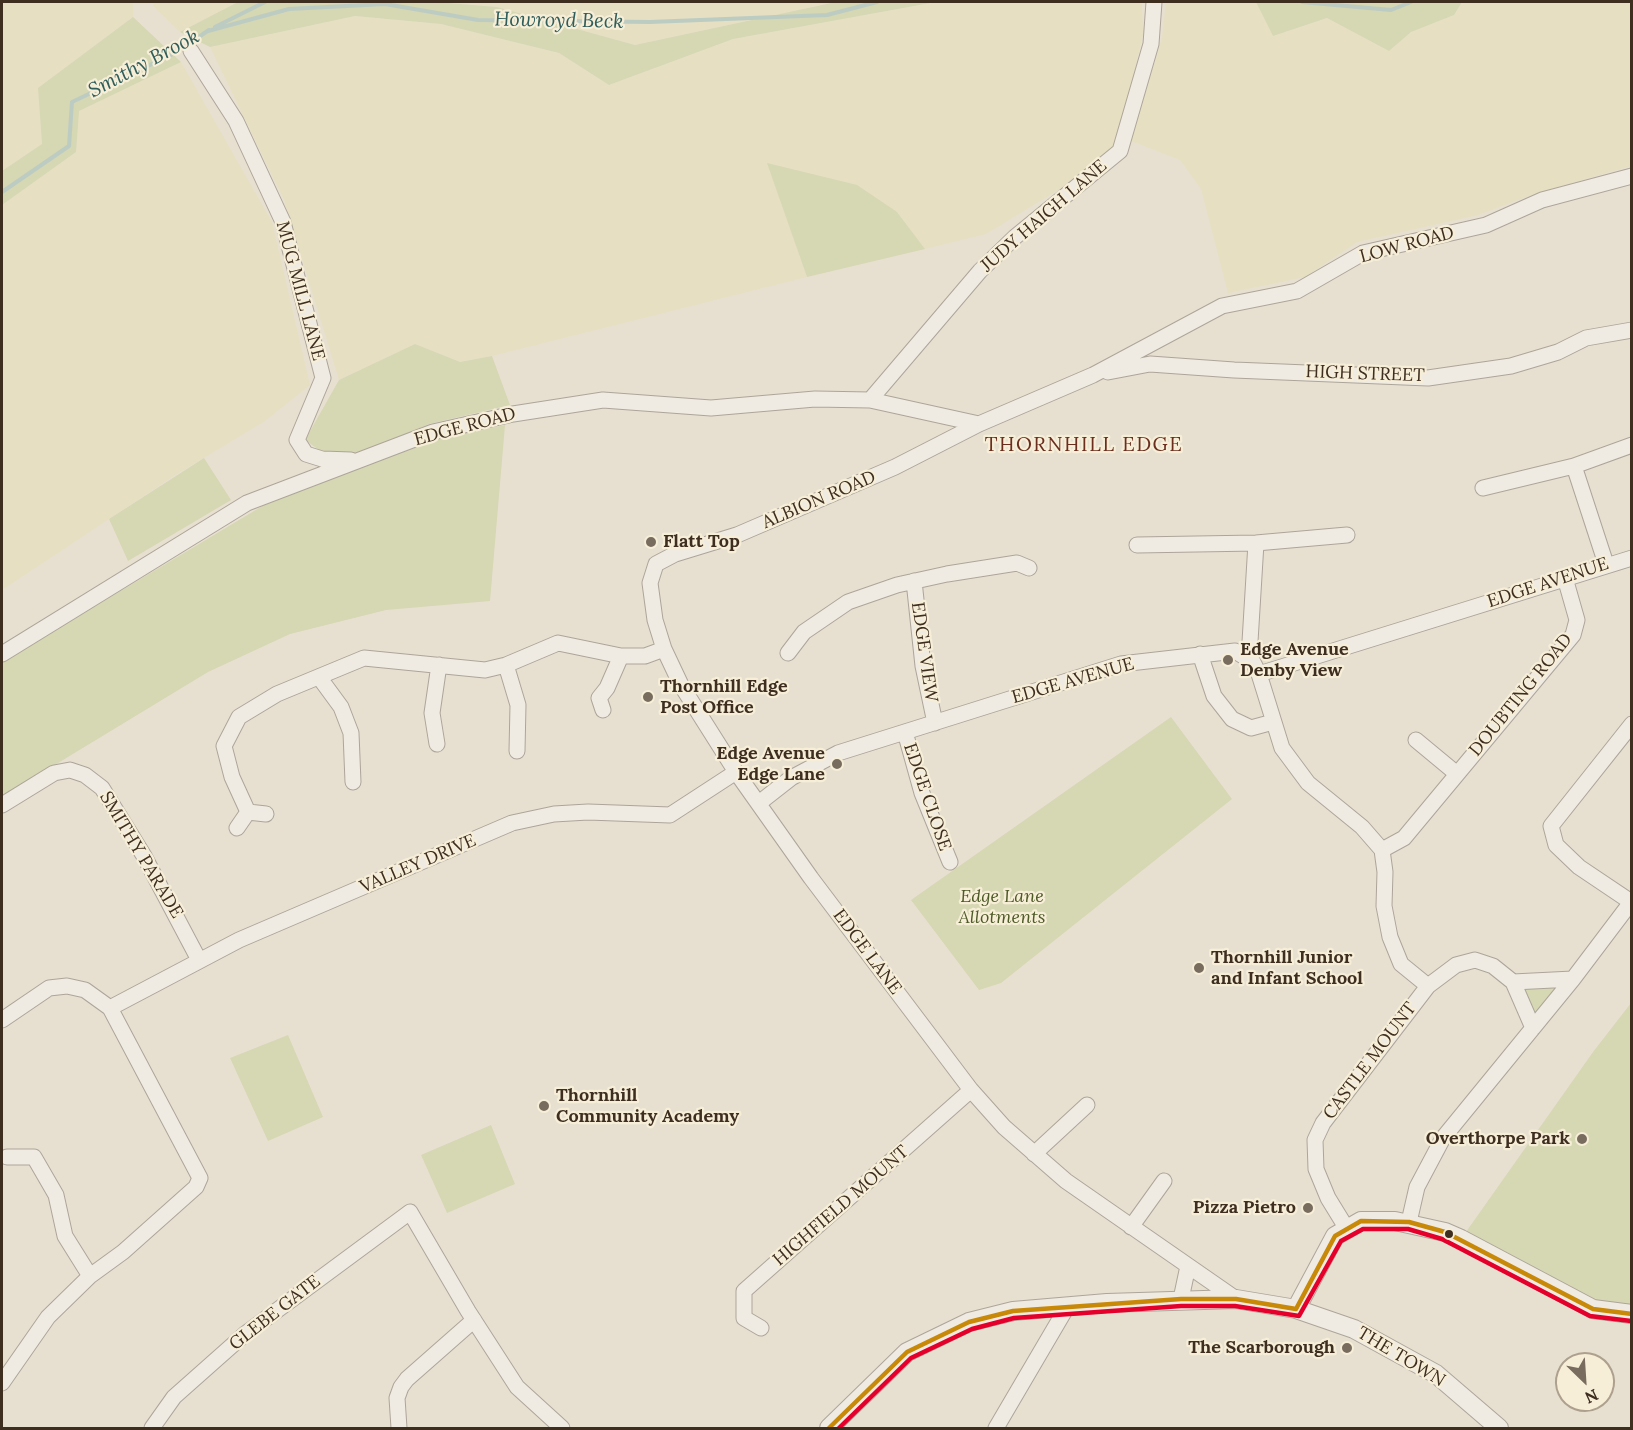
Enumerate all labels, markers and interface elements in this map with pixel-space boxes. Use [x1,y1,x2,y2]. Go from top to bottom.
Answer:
water label: Howroyd Beck [494,8,624,34]
water label: Smithy Brook [84,25,204,103]
street label: JUDY HAIGH LANE [977,155,1111,277]
street label: MUG MILL LANE [271,219,329,363]
street label: LOW ROAD [1357,222,1457,268]
street label: HIGH STREET [1305,361,1425,387]
street label: EDGE ROAD [412,403,518,451]
district label: THORNHILL EDGE [985,433,1183,457]
street label: ALBION ROAD [759,466,879,534]
place label: Flatt Top [663,531,740,553]
marker: Flatt Top [644,535,658,549]
street label: EDGE AVENUE [1485,553,1611,613]
street label: EDGE VIEW [906,600,942,704]
street label: DOUBTING ROAD [1465,629,1577,761]
place label: Edge Avenue Denby View [1240,639,1349,682]
street label: EDGE AVENUE [1009,653,1137,709]
marker: Edge Avenue Denby View [1221,653,1235,667]
place label: Thornhill Edge Post Office [660,676,788,718]
marker: Thornhill Edge Post Office [641,690,655,704]
street label: EDGE CLOSE [898,740,956,854]
place label: Edge Avenue Edge Lane [716,743,825,786]
marker: Edge Avenue Edge Lane [830,757,844,771]
street label: SMITHY PARADE [95,788,187,922]
street label: VALLEY DRIVE [357,830,479,898]
park label: Edge Lane Allotments [959,886,1045,928]
street label: EDGE LANE [828,905,906,999]
place label: Thornhill Junior and Infant School [1211,947,1363,990]
marker: Thornhill Junior and Infant School [1192,961,1206,975]
street label: CASTLE MOUNT [1319,998,1421,1124]
place label: Thornhill Community Academy [556,1085,739,1128]
marker: Thornhill Community Academy [537,1099,551,1113]
place label: Overthorpe Park [1426,1128,1570,1150]
marker: Overthorpe Park [1575,1132,1589,1146]
street label: HIGHFIELD MOUNT [769,1141,913,1271]
place label: Pizza Pietro [1193,1197,1296,1219]
marker: Pizza Pietro [1301,1201,1315,1215]
unlabelled marker [1443,1228,1455,1240]
street label: GLEBE GATE [225,1271,325,1355]
street label: THE TOWN [1353,1322,1449,1392]
place label: The Scarborough [1188,1337,1335,1359]
marker: The Scarborough [1340,1341,1354,1355]
north arrow [1555,1352,1615,1412]
text: N [1582,1385,1602,1408]

